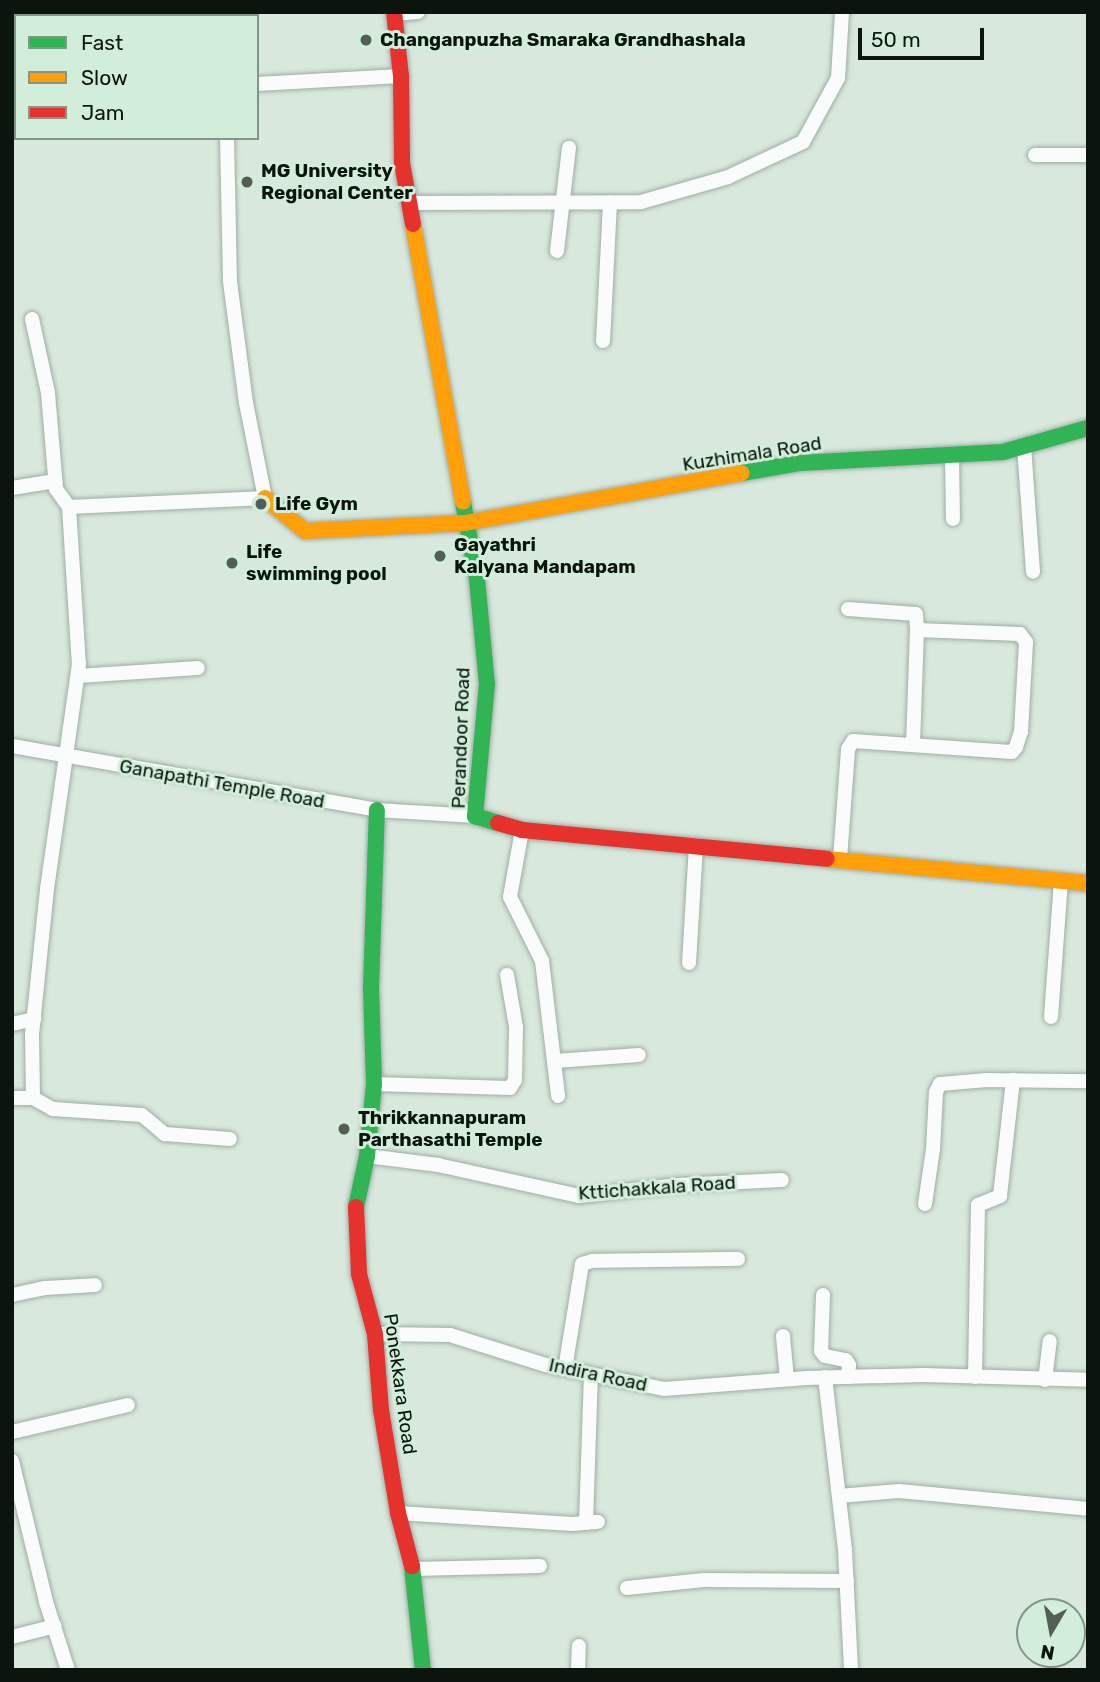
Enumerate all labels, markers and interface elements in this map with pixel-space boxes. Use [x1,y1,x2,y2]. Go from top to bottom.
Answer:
legend [14,14,259,140]
scale bar [862,14,988,58]
text: 50 m [871,27,921,52]
place label: Changanpuzha Smaraka Grandhashala [380,29,746,51]
text: Fast [81,30,123,55]
marker: Changanpuzha Smaraka Grandhashala [358,32,374,48]
text: Slow [81,65,128,90]
text: Jam [81,100,125,125]
place label: MG University Regional Center [261,160,413,204]
marker: MG University Regional Center [239,174,255,190]
street label: Kuzhimala Road [681,432,823,476]
place label: Life Gym [275,493,358,515]
marker: Life Gym [253,496,269,512]
place label: Gayathri Kalyana Mandapam [454,534,636,578]
place label: Life swimming pool [246,541,387,585]
marker: Gayathri Kalyana Mandapam [432,548,448,564]
marker: Life swimming pool [224,555,240,571]
street label: Perandoor Road [447,667,475,809]
street label: Ganapathi Temple Road [117,755,327,813]
place label: Thrikkannapuram Parthasathi Temple [358,1107,543,1151]
marker: Thrikkannapuram Parthasathi Temple [336,1121,352,1137]
street label: Kttichakkala Road [578,1171,736,1205]
street label: Ponekkara Road [379,1312,421,1456]
street label: Indira Road [547,1353,649,1397]
north arrow [1016,1598,1086,1668]
text: N [1039,1640,1056,1665]

